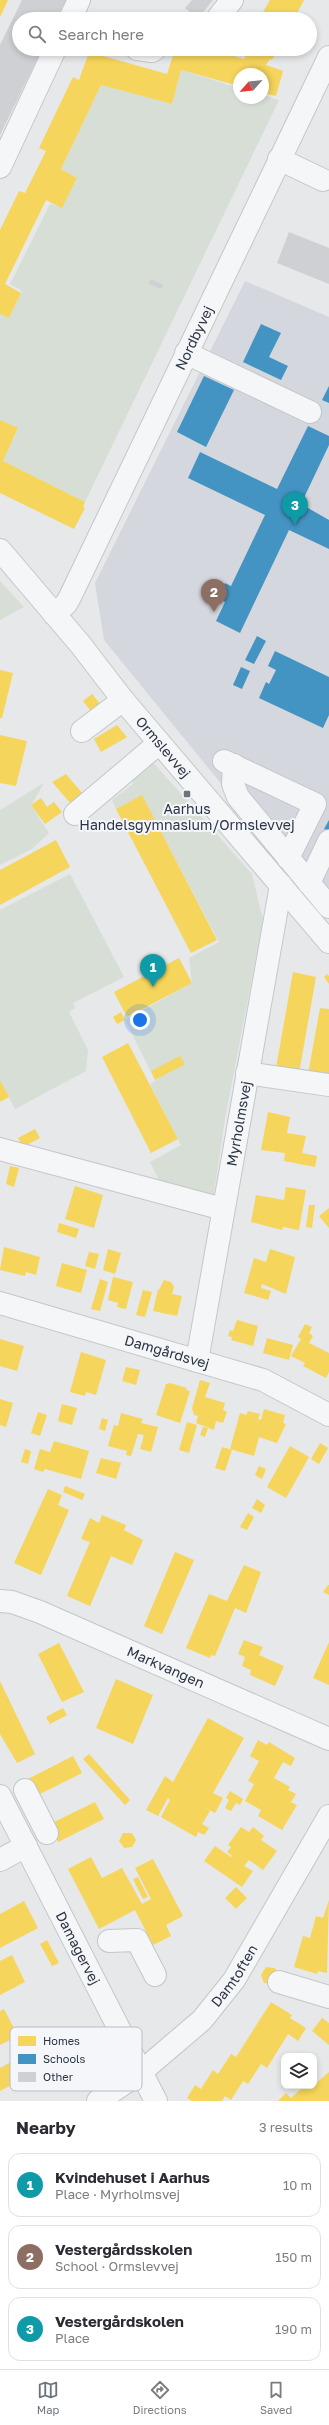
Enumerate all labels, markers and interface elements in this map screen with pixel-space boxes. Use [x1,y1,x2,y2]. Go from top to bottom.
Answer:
search box [12,12,317,56]
icon: search [26,23,48,45]
text: Search here [58,25,144,43]
north arrow [233,68,269,104]
street label: Nordbyvej [171,303,216,373]
pin: 3 [282,492,308,525]
pin: 2 [201,579,227,612]
street label: Ormslevvej [133,713,195,781]
marker: Aarhus Handelsgymnasium/Ormslevvej [182,789,192,799]
place label: Aarhus Handelsgymnasium/Ormslevvej [79,800,295,833]
pin: 1 [140,954,166,987]
your location [130,1010,150,1030]
street label: Myrholmsvej [223,1080,254,1167]
street label: Damgårdsvej [123,1331,212,1372]
street label: Markvangen [124,1642,207,1691]
street label: Damagervej [52,1908,104,1988]
street label: Damtoften [207,1941,261,2010]
legend [10,2027,142,2091]
text: Homes [43,2034,80,2047]
text: Schools [43,2052,86,2065]
map controls [281,2053,317,2089]
button: layers [281,2053,317,2089]
text: Other [43,2070,74,2083]
text: Nearby [16,2117,76,2138]
text: 3 results [259,2119,313,2135]
text: Kvindehuset i Aarhus [55,2168,210,2186]
text: 1 [27,2177,33,2193]
text: 10 m [283,2177,312,2193]
text: Place · Myrholmsvej [55,2186,180,2202]
text: Vestergårdsskolen [55,2240,192,2258]
text: 2 [26,2249,34,2265]
text: 150 m [275,2249,312,2265]
text: School · Ormslevvej [55,2258,179,2274]
text: Vestergårdskolen [55,2312,184,2330]
text: 3 [26,2321,34,2337]
text: 190 m [275,2321,312,2337]
text: Place [55,2330,90,2346]
tab: Map [37,2379,59,2416]
tab: Directions [133,2379,187,2416]
tab: Saved [260,2379,292,2416]

